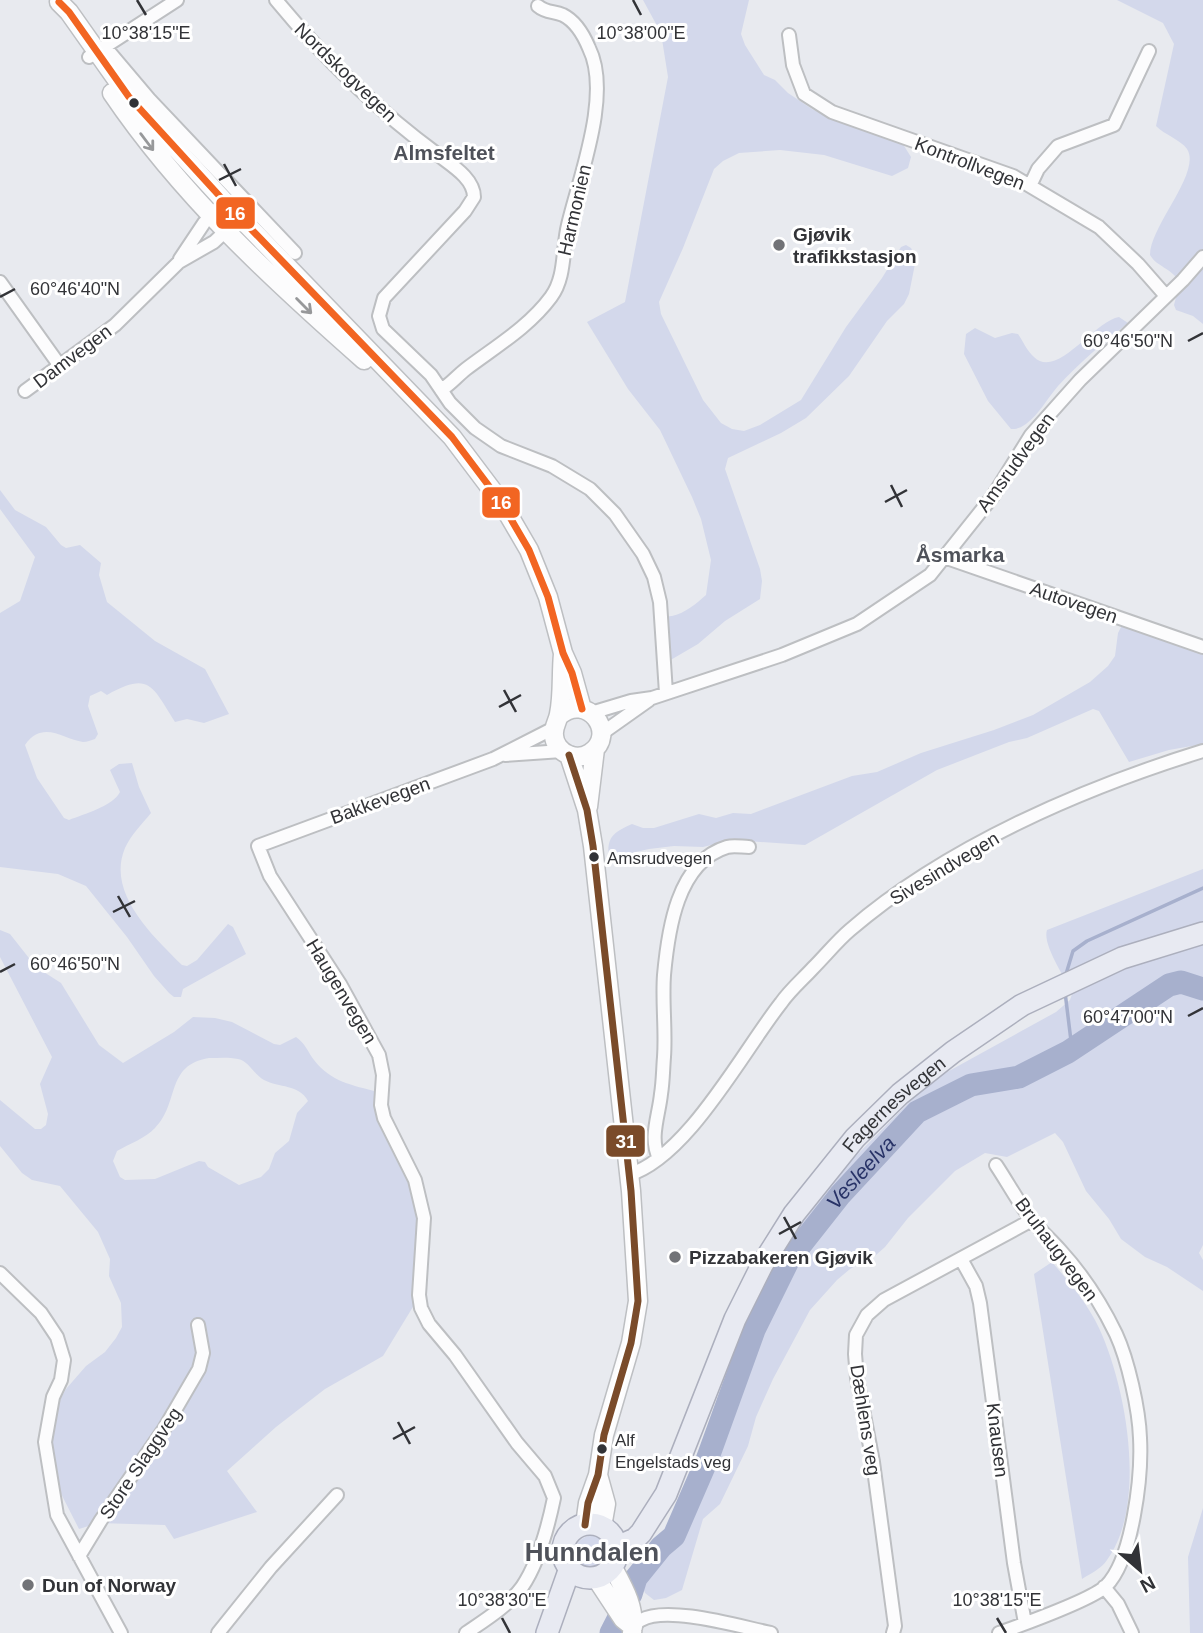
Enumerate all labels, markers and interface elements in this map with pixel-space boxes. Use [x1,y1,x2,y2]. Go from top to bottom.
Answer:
street label: Nordskogvegen [290,19,401,126]
text: 10°38'15"E [101,23,191,43]
text: 10°38'00"E [596,23,686,43]
unlabelled marker [127,96,141,110]
one-way arrow [140,132,155,151]
street label: Kontrollvegen [912,133,1028,194]
district label: Almsfeltet [393,141,495,164]
street label: Harmonien [554,162,595,258]
line badge: 16 [215,196,256,230]
text: 16 [224,203,246,224]
place label: Gjøvik trafikkstasjon [793,224,917,267]
marker: Gjøvik trafikkstasjon [771,237,787,253]
text: 60°46'40"N [30,279,120,299]
one-way arrow [296,297,313,314]
street label: Damvegen [29,320,115,392]
text: 60°46'50"N [1083,331,1173,351]
street label: Amsrudvegen [972,409,1058,516]
line badge: 16 [481,486,521,519]
text: 16 [490,492,512,513]
district label: Åsmarka [916,543,1005,566]
street label: Autovegen [1027,578,1120,627]
street label: Bakkevegen [327,773,433,828]
street label: Sivesindvegen [886,828,1003,909]
place label: Amsrudvegen [607,849,712,868]
marker: Amsrudvegen [587,850,601,864]
street label: Haugenvegen [302,935,381,1047]
text: 60°46'50"N [30,954,120,974]
text: 60°47'00"N [1083,1007,1173,1027]
street label: Fagernesvegen [838,1052,950,1156]
line badge: 31 [605,1124,646,1158]
text: 31 [615,1131,637,1152]
water label: Vesleelva [822,1131,900,1213]
street label: Bruhaugvegen [1011,1194,1102,1305]
place label: Pizzabakeren Gjøvik [689,1247,873,1268]
marker: Pizzabakeren Gjøvik [667,1249,683,1265]
street label: Dæhlens veg [846,1363,885,1477]
street label: Knausen [983,1402,1012,1479]
street label: Store Slaggveg [95,1404,185,1523]
place label: Alf Engelstads veg [615,1431,731,1472]
marker: Alf Engelstads veg [595,1442,609,1456]
north arrow [1105,1535,1175,1605]
district label: Hunndalen [525,1537,659,1567]
text: N [1137,1572,1159,1597]
place label: Dun of Norway [42,1575,176,1596]
marker: Dun of Norway [20,1577,36,1593]
text: 10°38'30"E [457,1590,547,1610]
text: 10°38'15"E [952,1590,1042,1610]

